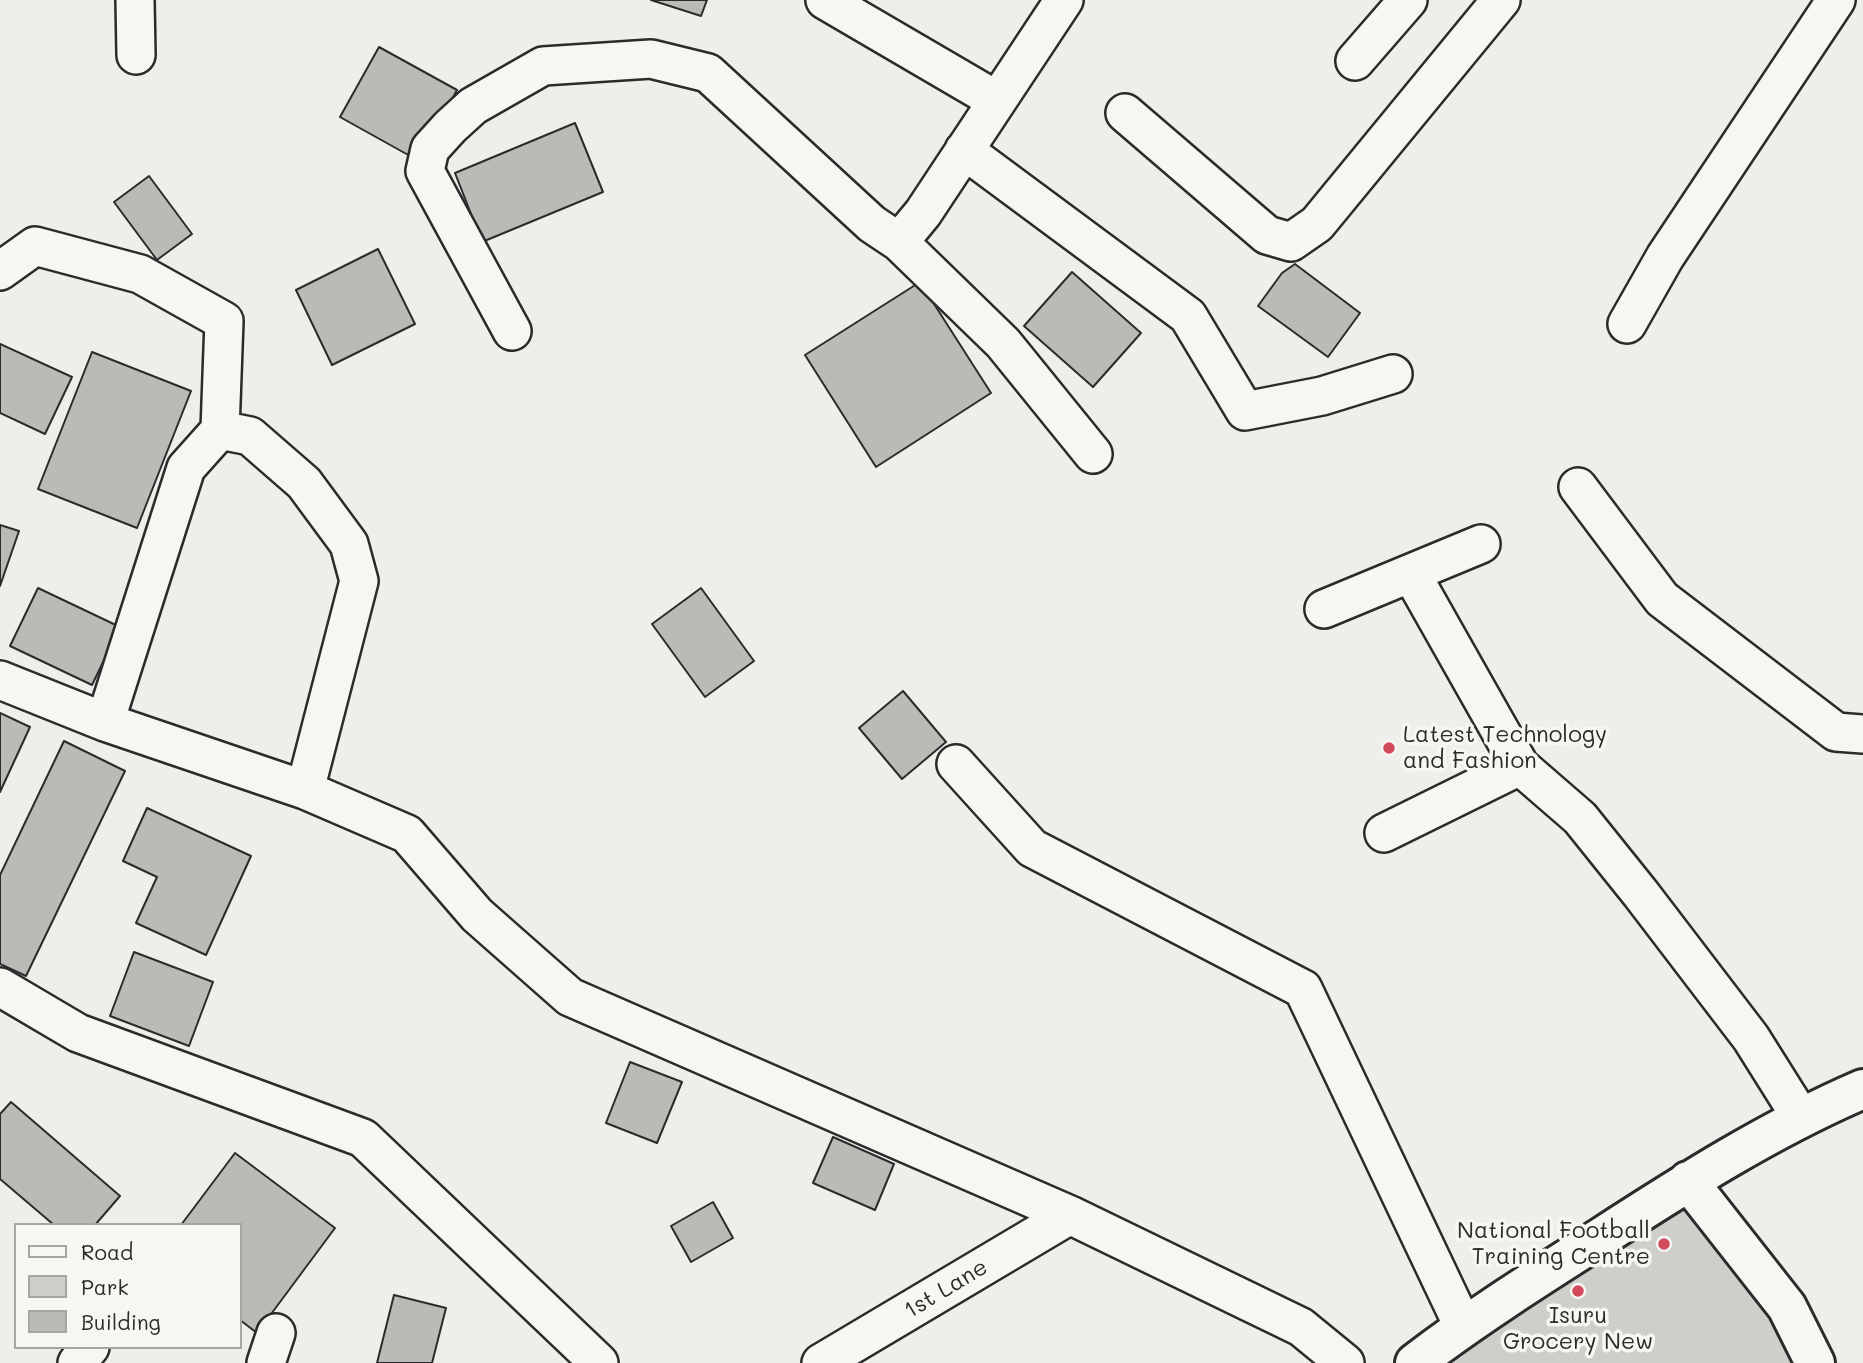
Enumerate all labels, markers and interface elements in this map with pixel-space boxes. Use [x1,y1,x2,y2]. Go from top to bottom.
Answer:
place label: Latest Technology and Fashion [1403,721,1607,775]
marker: Latest Technology and Fashion [1381,740,1397,756]
place label: National Football Training Centre [1457,1217,1650,1271]
legend [14,1223,242,1349]
marker: National Football Training Centre [1656,1236,1672,1252]
text: Road [81,1238,133,1265]
street label: 1st Lane [899,1253,993,1325]
text: Park [81,1273,129,1300]
marker: Isuru Grocery New [1570,1283,1586,1299]
place label: Isuru Grocery New [1503,1302,1653,1356]
text: Building [81,1308,161,1335]

